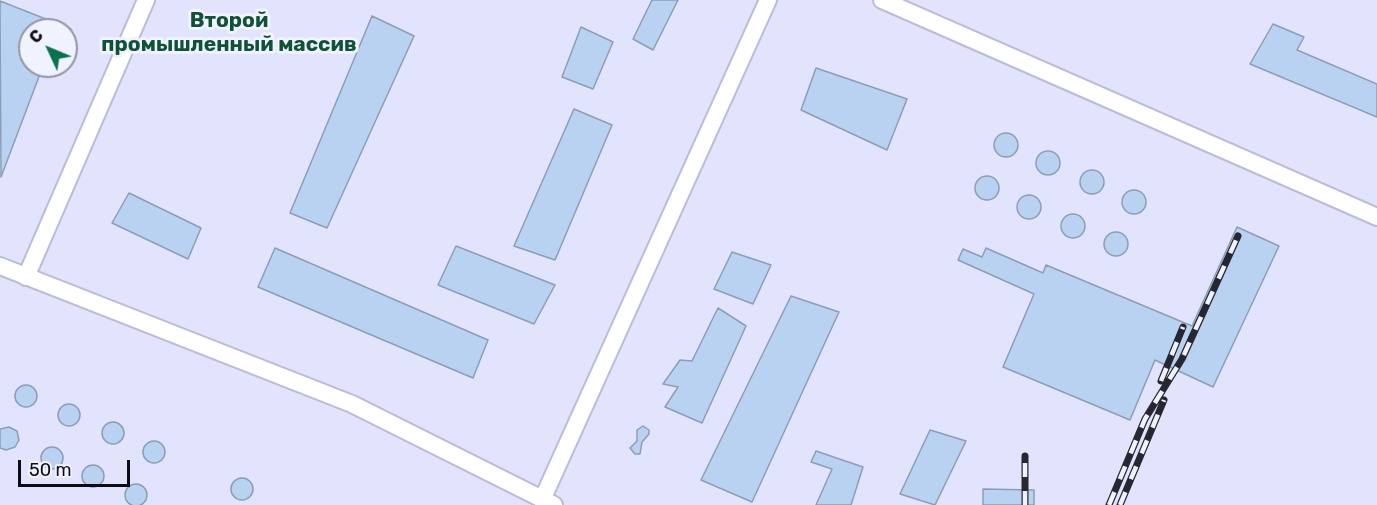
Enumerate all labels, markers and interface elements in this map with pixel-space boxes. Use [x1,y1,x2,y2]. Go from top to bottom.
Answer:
district label: Второй промышленный массив [101,8,357,58]
north arrow [18,18,78,78]
text: С [25,26,47,47]
scale bar [21,448,134,486]
text: 50 m [29,459,72,481]

